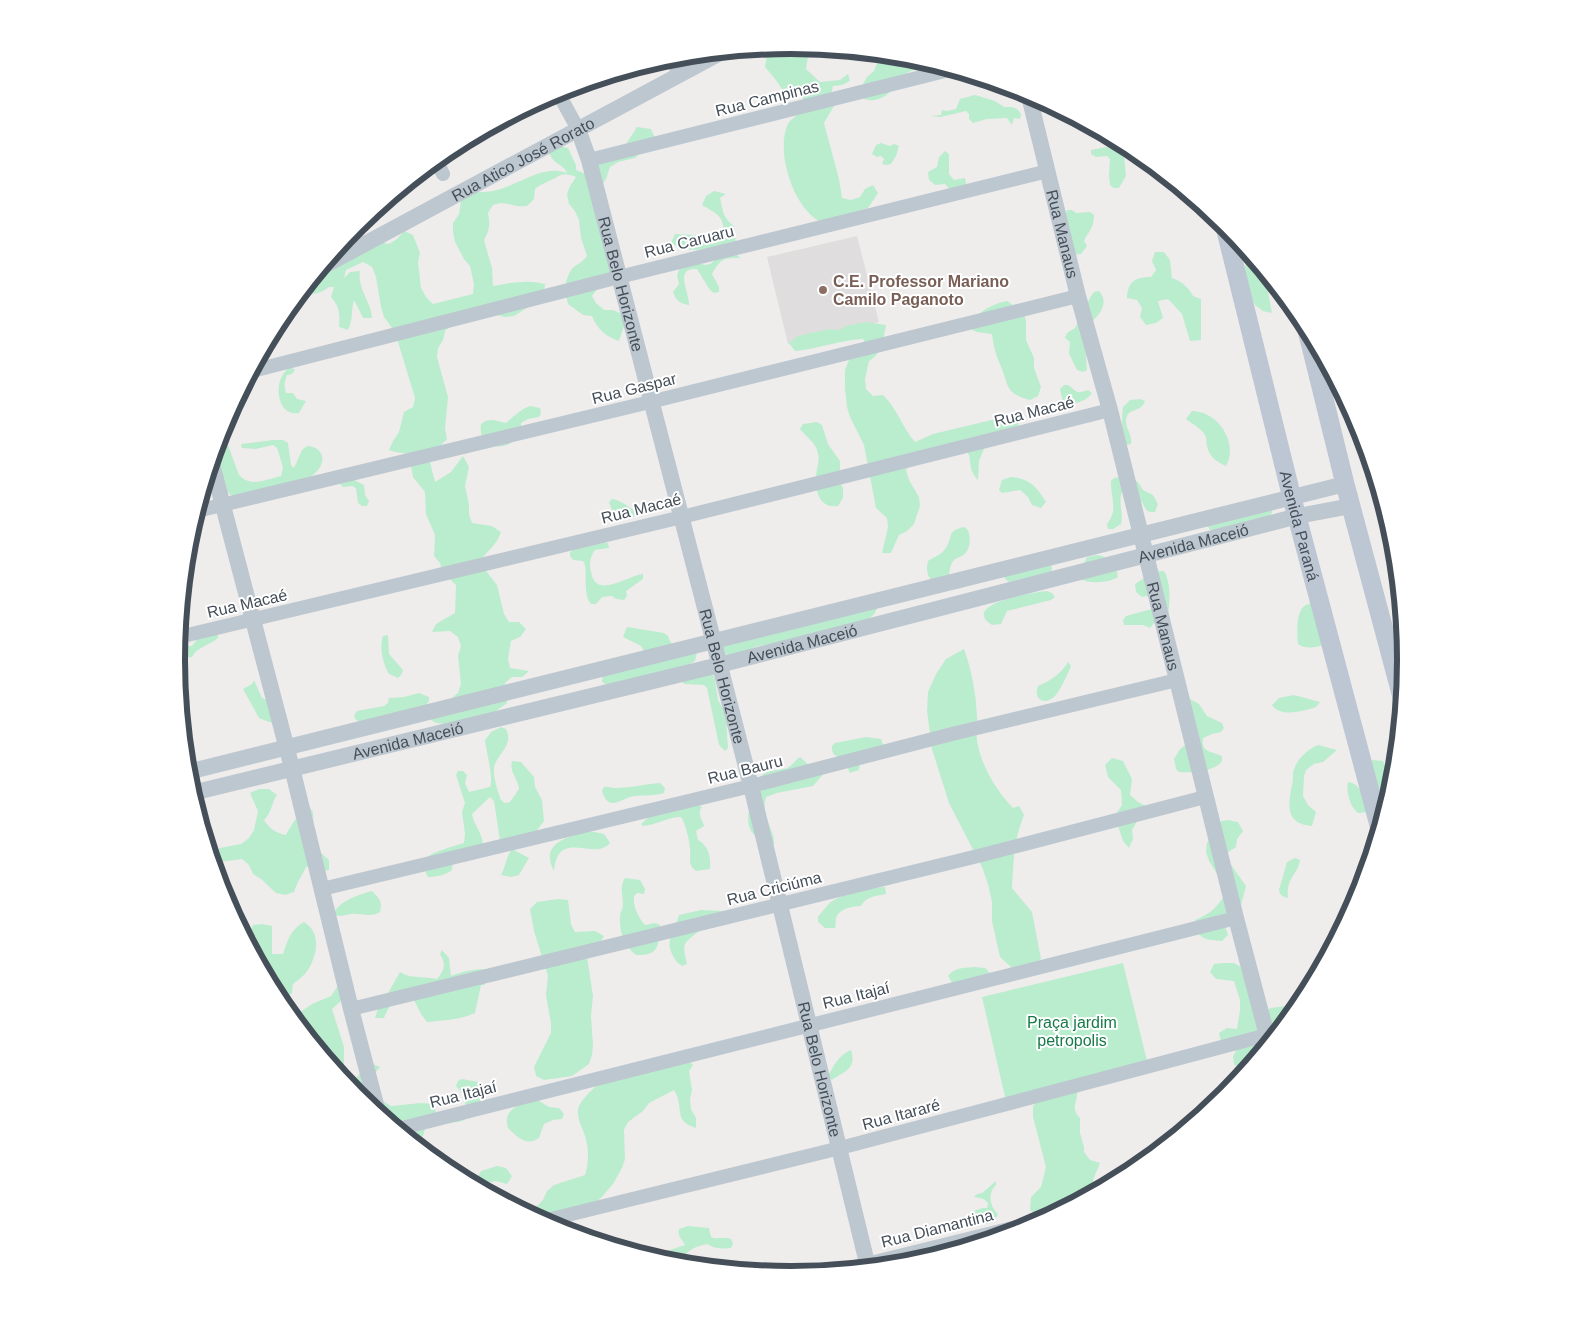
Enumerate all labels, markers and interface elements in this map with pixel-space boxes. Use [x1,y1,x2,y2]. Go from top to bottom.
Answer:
street label: Rua Campinas [714,77,821,120]
street label: Rua Atico José Rorato [449,114,597,205]
street label: Rua Manaus [1043,188,1081,280]
street label: Rua Belo Horizonte [595,215,646,354]
street label: Rua Caruaru [643,222,736,261]
place label: C.E. Professor Mariano Camilo Paganoto [833,273,1009,308]
marker: C.E. Professor Mariano Camilo Paganoto [817,284,829,296]
street label: Rua Gaspar [590,370,679,407]
street label: Rua Macaé [992,393,1076,430]
street label: Avenida Paraná [1277,469,1322,583]
street label: Rua Macaé [599,490,683,527]
street label: Avenida Maceió [1136,521,1251,566]
street label: Rua Manaus [1144,580,1182,672]
street label: Rua Macaé [205,586,289,621]
street label: Rua Belo Horizonte [696,607,748,746]
street label: Avenida Maceió [745,622,859,667]
street label: Avenida Maceió [351,719,465,763]
street label: Rua Bauru [706,752,784,787]
street label: Rua Criciúma [725,868,823,908]
street label: Rua Itajaí [821,979,892,1012]
street label: Rua Belo Horizonte [795,1000,844,1139]
park label: Praça jardim petropolis [1027,1014,1117,1049]
street label: Rua Itajaí [428,1078,499,1111]
street label: Rua Itararé [860,1096,942,1133]
street label: Rua Diamantina [879,1206,995,1251]

